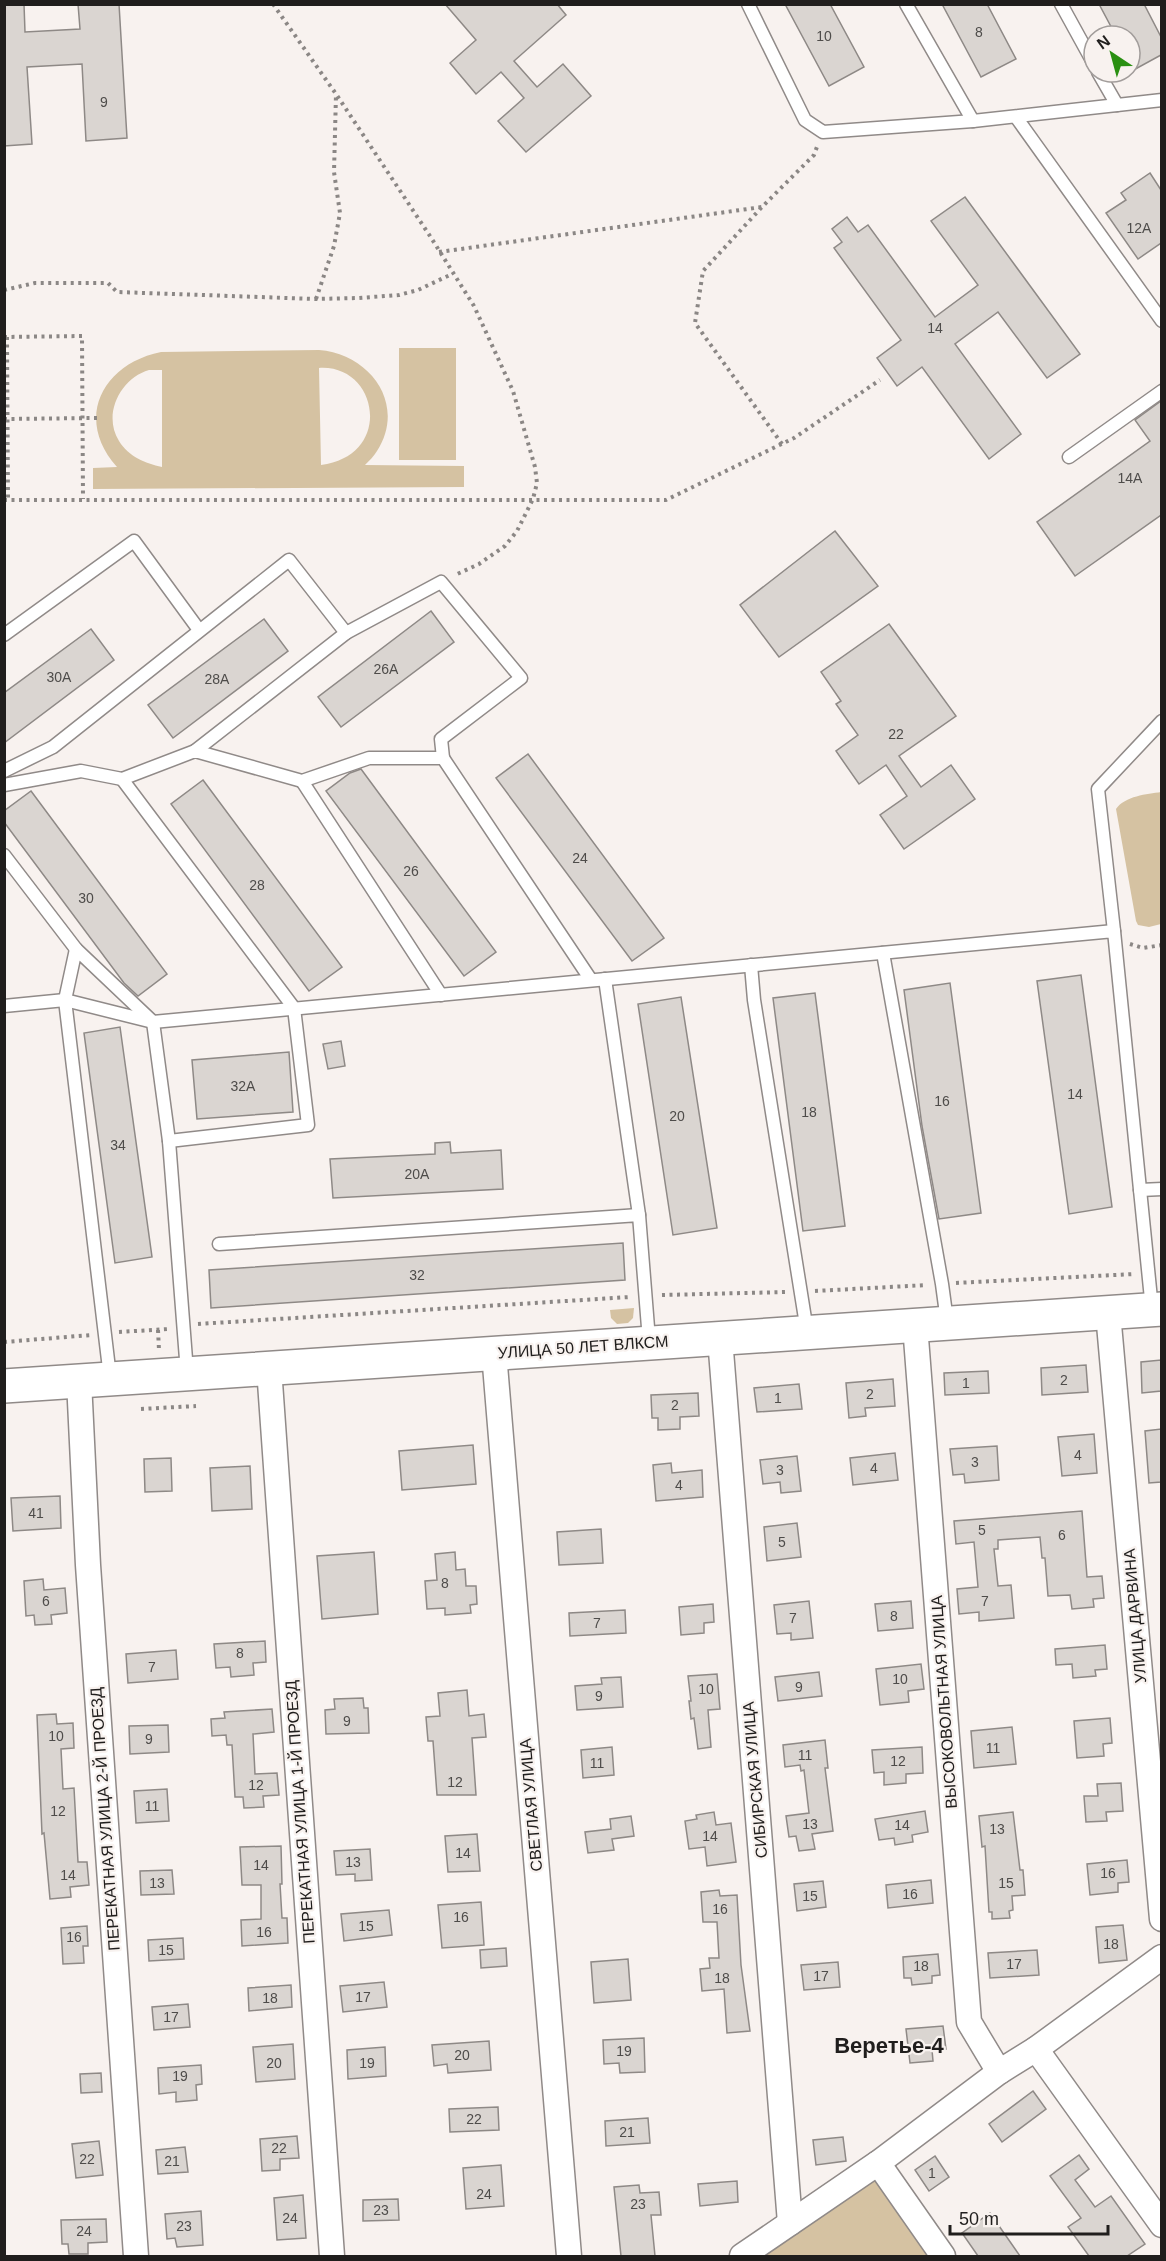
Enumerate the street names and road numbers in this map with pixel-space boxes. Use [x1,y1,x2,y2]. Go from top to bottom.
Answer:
street label: УЛИЦА 50 ЛЕТ ВЛКСМ [497,1333,669,1361]
street label: УЛИЦА ДАРВИНА [1121,1548,1149,1684]
street label: ВЫСОКОВОЛЬТНАЯ УЛИЦА [928,1594,960,1809]
street label: ПЕРЕКАТНАЯ УЛИЦА 1-Й ПРОЕЗД [281,1680,318,1944]
street label: ПЕРЕКАТНАЯ УЛИЦА 2-Й ПРОЕЗД [86,1687,123,1951]
street label: СИБИРСКАЯ УЛИЦА [740,1701,770,1859]
street label: СВЕТЛАЯ УЛИЦА [517,1737,545,1872]

